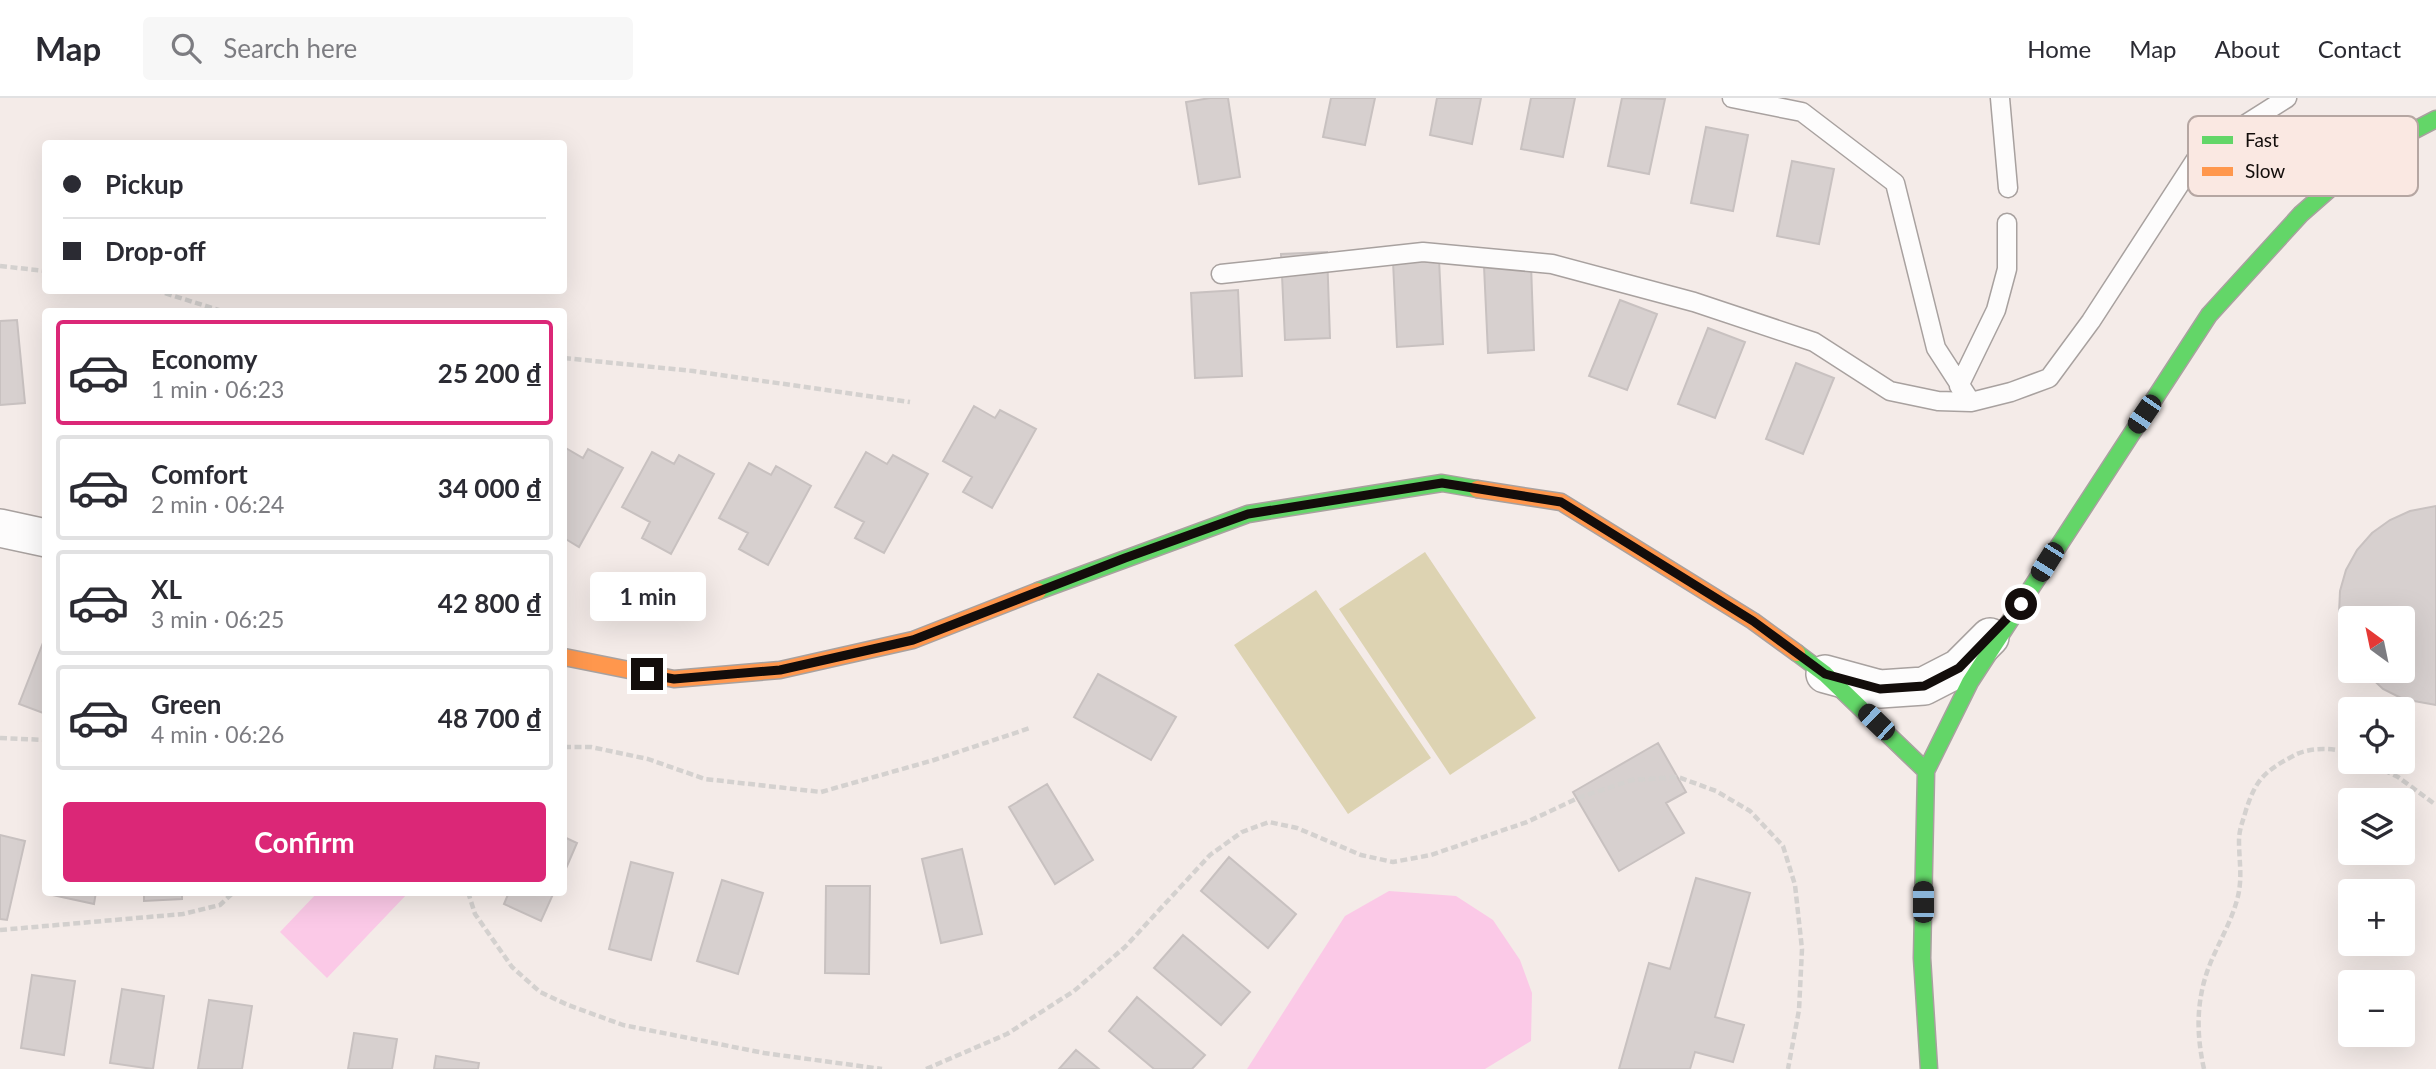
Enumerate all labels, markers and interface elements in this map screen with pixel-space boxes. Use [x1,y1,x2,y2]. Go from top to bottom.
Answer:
search box [143,17,633,80]
text: Map [35,28,101,68]
icon: search [167,29,205,67]
text: Search here [223,32,357,64]
text: Home [2027,34,2091,63]
text: Map [2129,34,2177,63]
text: About [2215,34,2280,63]
text: Contact [2318,34,2401,63]
legend [2188,116,2418,196]
text: Fast [2245,128,2279,151]
text: Slow [2245,159,2285,182]
text: Pickup [105,168,184,200]
text: Drop-off [105,235,206,267]
icon: car [67,341,130,404]
text: Economy [151,343,257,375]
text: 25 200 ₫ [438,357,542,389]
text: 1 min · 06:23 [151,375,284,403]
car [2124,391,2165,437]
icon: car [67,456,130,519]
text: Comfort [151,458,248,490]
text: 34 000 ₫ [438,472,542,504]
text: 2 min · 06:24 [151,490,284,518]
car [2027,539,2068,585]
icon: car [67,571,130,634]
text: XL [151,573,182,605]
callout: 1 min [589,573,705,622]
text: 1 min [619,582,677,610]
text: 42 800 ₫ [438,587,542,619]
route start [2005,588,2037,620]
text: 3 min · 06:25 [151,605,284,633]
north arrow [2338,606,2415,682]
map controls [2338,606,2415,1047]
route end [631,658,663,690]
icon: car [67,686,130,749]
text: Green [151,688,221,720]
button: locate [2338,697,2415,774]
car [1854,700,1899,744]
text: 48 700 ₫ [438,702,542,734]
text: 4 min · 06:26 [151,720,284,748]
button: layers [2338,788,2415,865]
button: Confirm [63,802,546,882]
button: + [2338,879,2415,956]
car [1913,881,1934,923]
button: − [2338,970,2415,1047]

